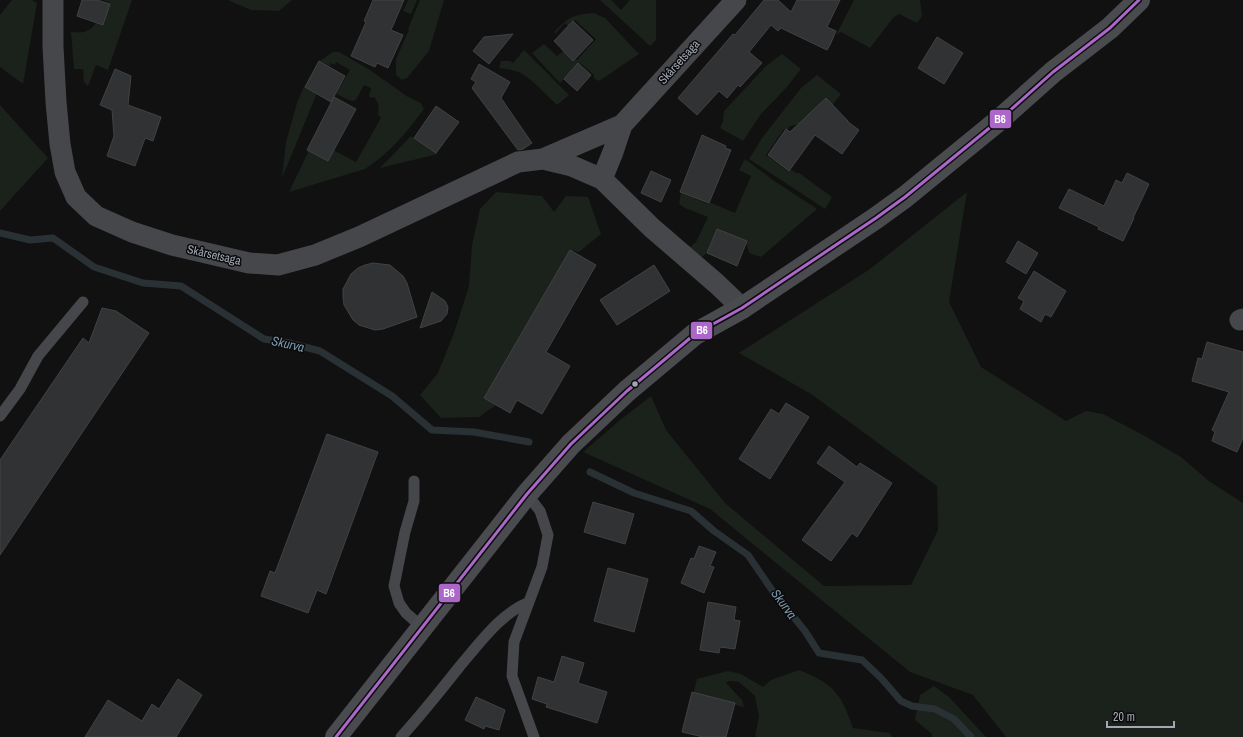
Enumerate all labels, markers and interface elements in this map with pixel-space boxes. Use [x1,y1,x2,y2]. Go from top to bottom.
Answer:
street label: Skårsetsaga [655,36,704,88]
line badge: B6 [989,109,1012,129]
text: B6 [994,112,1006,126]
street label: Skårsetsaga [186,241,243,269]
line badge: B6 [690,321,713,340]
text: B6 [696,323,708,337]
water label: Skurva [270,332,306,356]
unlabelled marker [630,379,640,389]
line badge: B6 [438,583,461,603]
text: B6 [443,586,455,600]
water label: Skurva [767,586,801,622]
scale bar [1107,703,1174,729]
text: 20 m [1113,709,1135,725]

